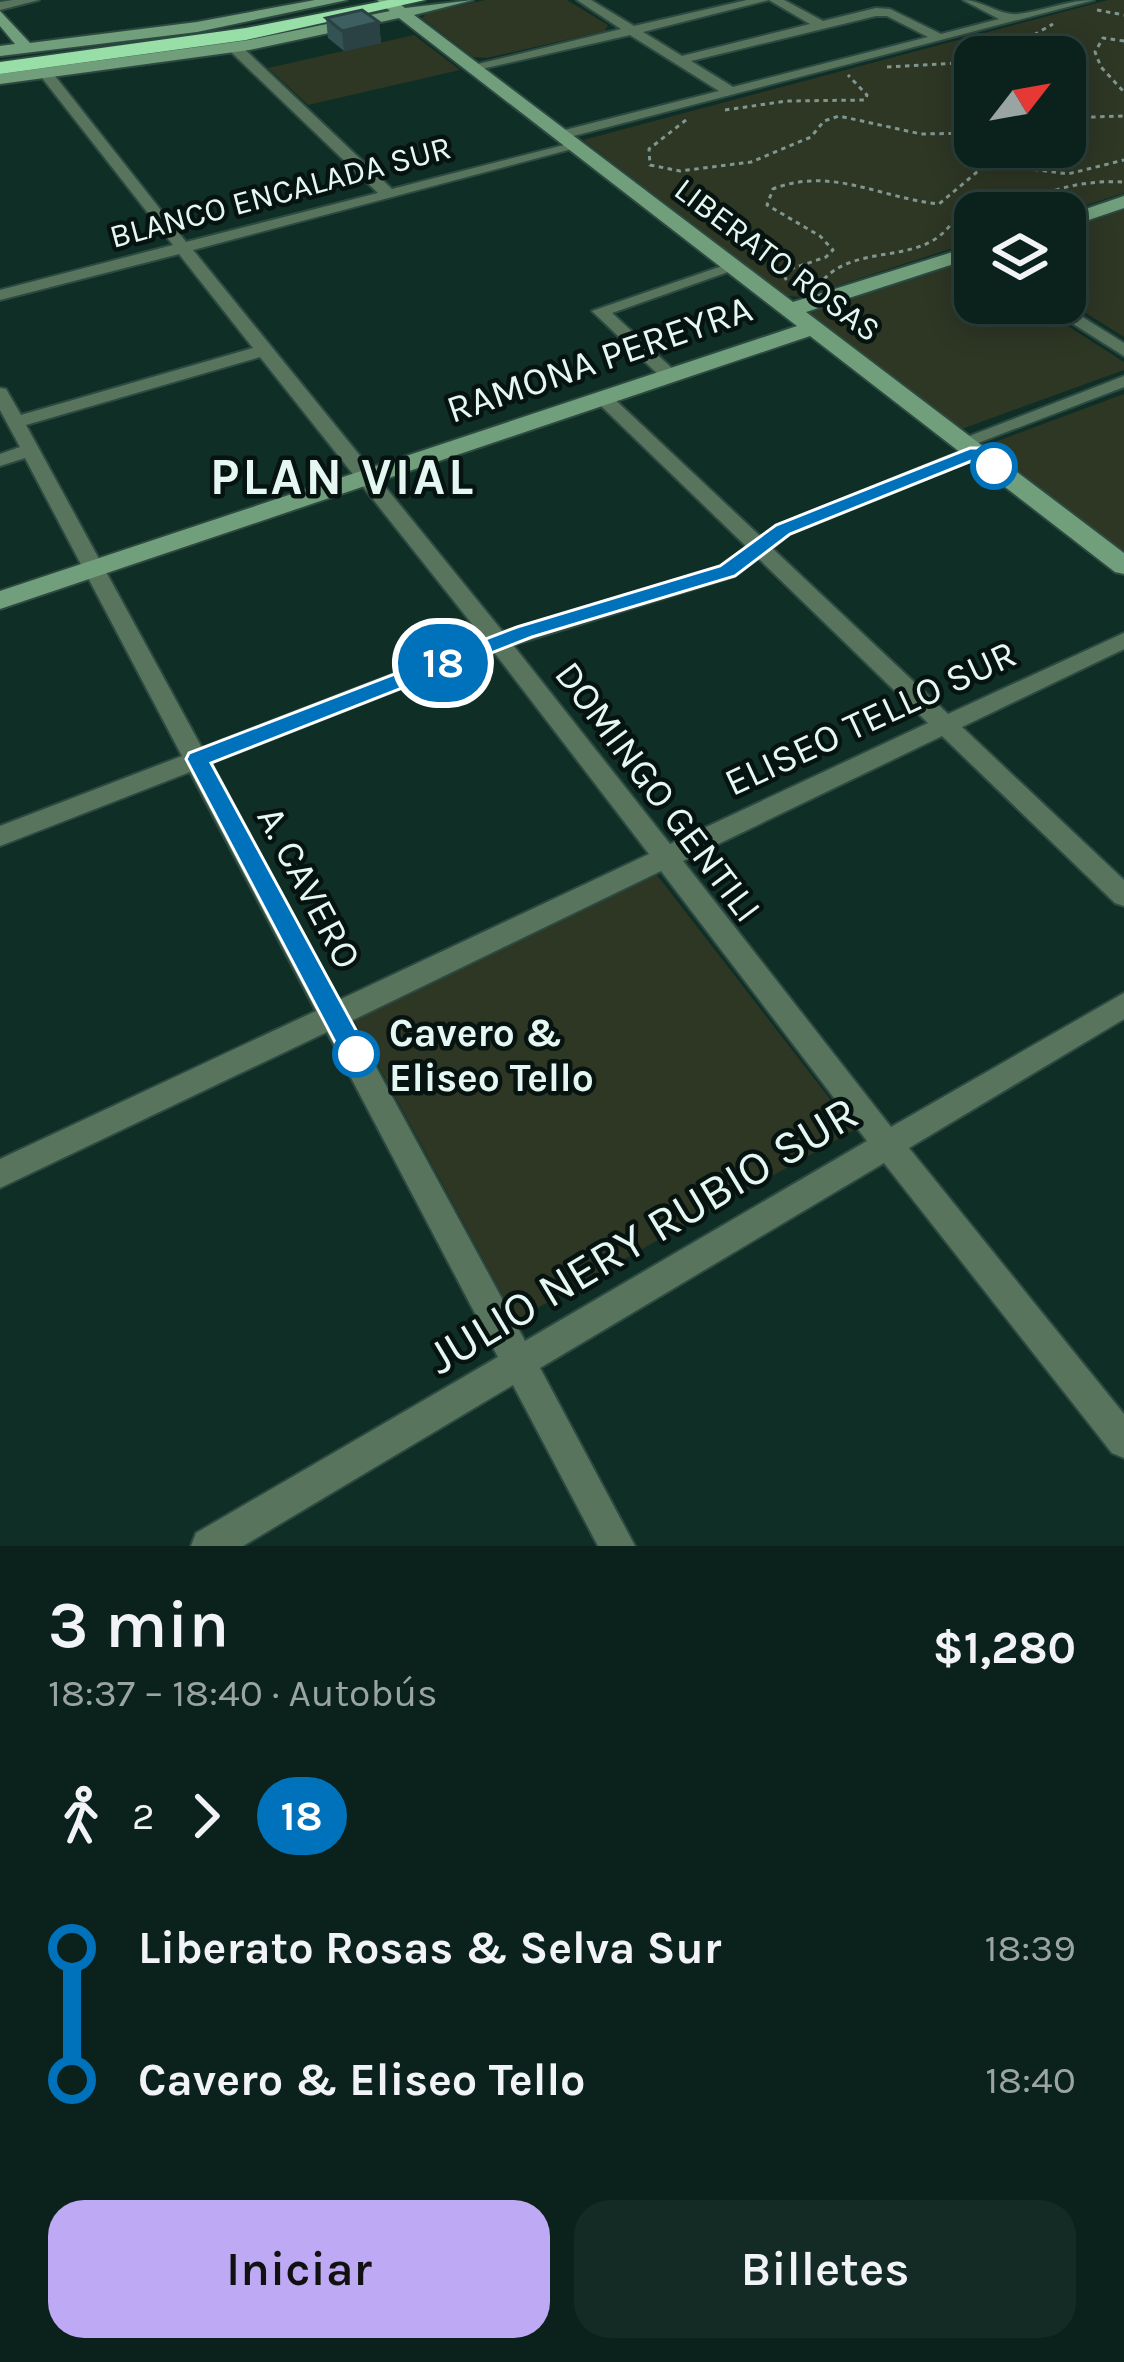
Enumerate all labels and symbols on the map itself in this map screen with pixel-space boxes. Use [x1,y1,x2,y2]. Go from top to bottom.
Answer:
north arrow [954,36,1086,168]
street label: BLANCO ENCALADA SUR [105,128,455,256]
street label: LIBERATO ROSAS [667,170,888,349]
street label: RAMONA PEREYRA [441,285,758,433]
unlabelled marker [972,444,1016,488]
district label: PLAN VIAL [210,447,476,507]
line badge: 18 [389,624,497,702]
street label: ELISEO TELLO SUR [717,630,1023,806]
street label: DOMINGO GENTILI [545,652,771,931]
street label: A. CAVERO [247,799,371,976]
place label: Cavero & Eliseo Tello [389,1010,594,1101]
marker: Cavero & Eliseo Tello [334,1032,378,1076]
street label: JULIO NERY RUBIO SUR [417,1084,868,1386]

